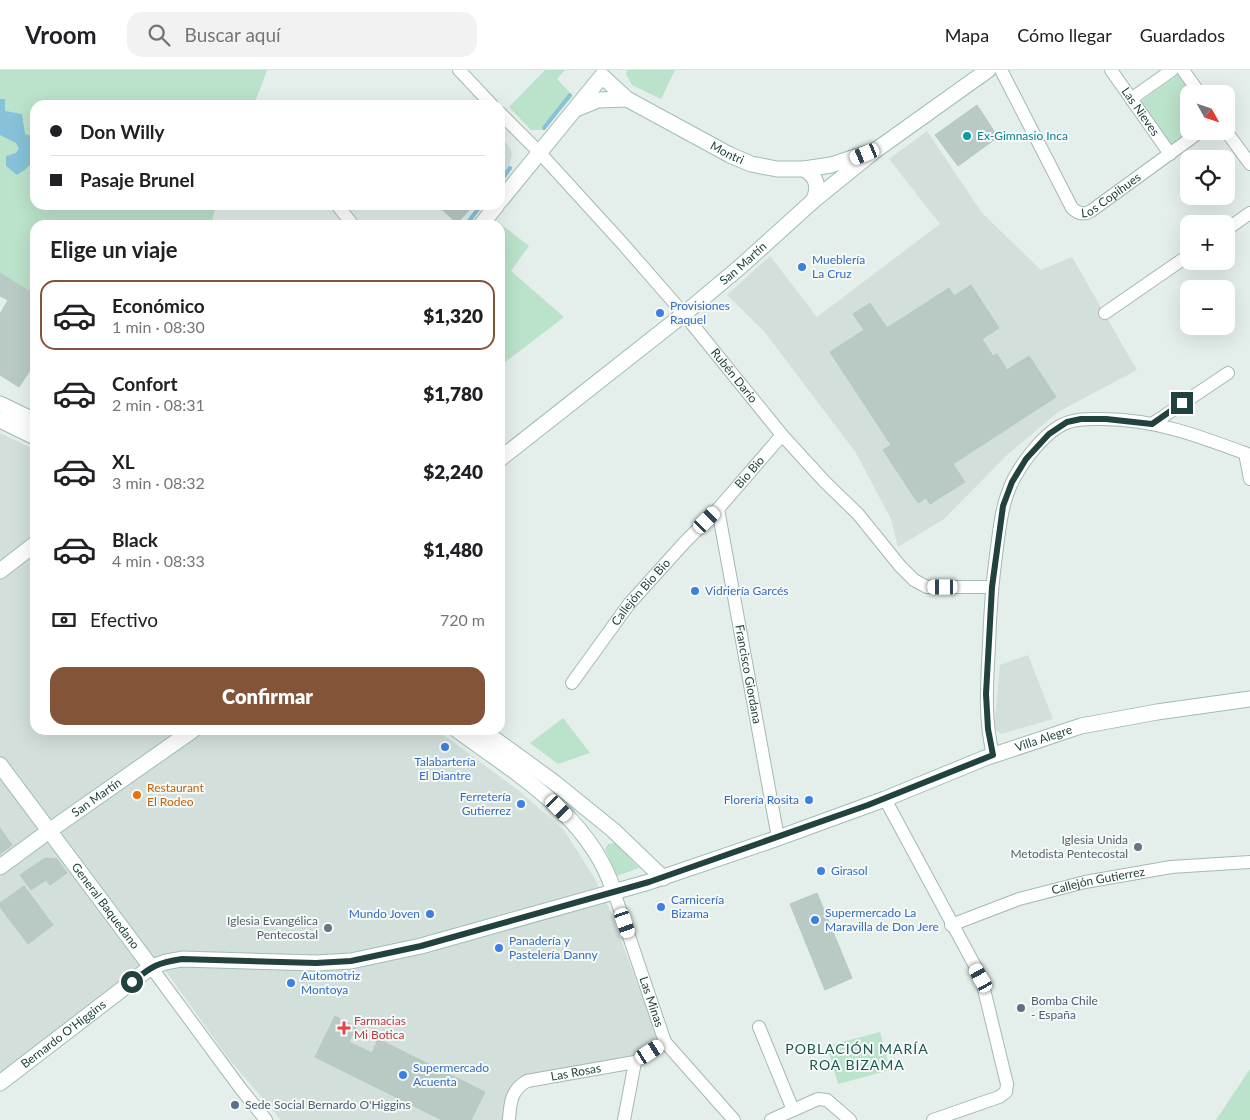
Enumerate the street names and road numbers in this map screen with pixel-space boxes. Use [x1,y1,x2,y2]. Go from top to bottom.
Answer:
street label: Las Nieves [1118,84,1163,139]
street label: Montri [708,138,747,167]
street label: Los Copihues [1081,169,1144,221]
street label: San Martín [716,239,769,288]
street label: Rubén Darío [708,345,761,406]
street label: Bio Bio [731,453,767,491]
street label: Callejón Bio Bio [608,555,673,628]
street label: Francisco Giordana [732,623,765,725]
street label: Villa Alegre [1013,722,1074,755]
street label: San Martín [68,774,124,820]
street label: General Baquedano [69,860,143,952]
street label: Callejón Gutierrez [1050,864,1146,897]
street label: Las Minas [636,975,667,1029]
street label: Bernardo O'Higgins [18,997,109,1071]
street label: Las Rosas [550,1060,602,1084]

